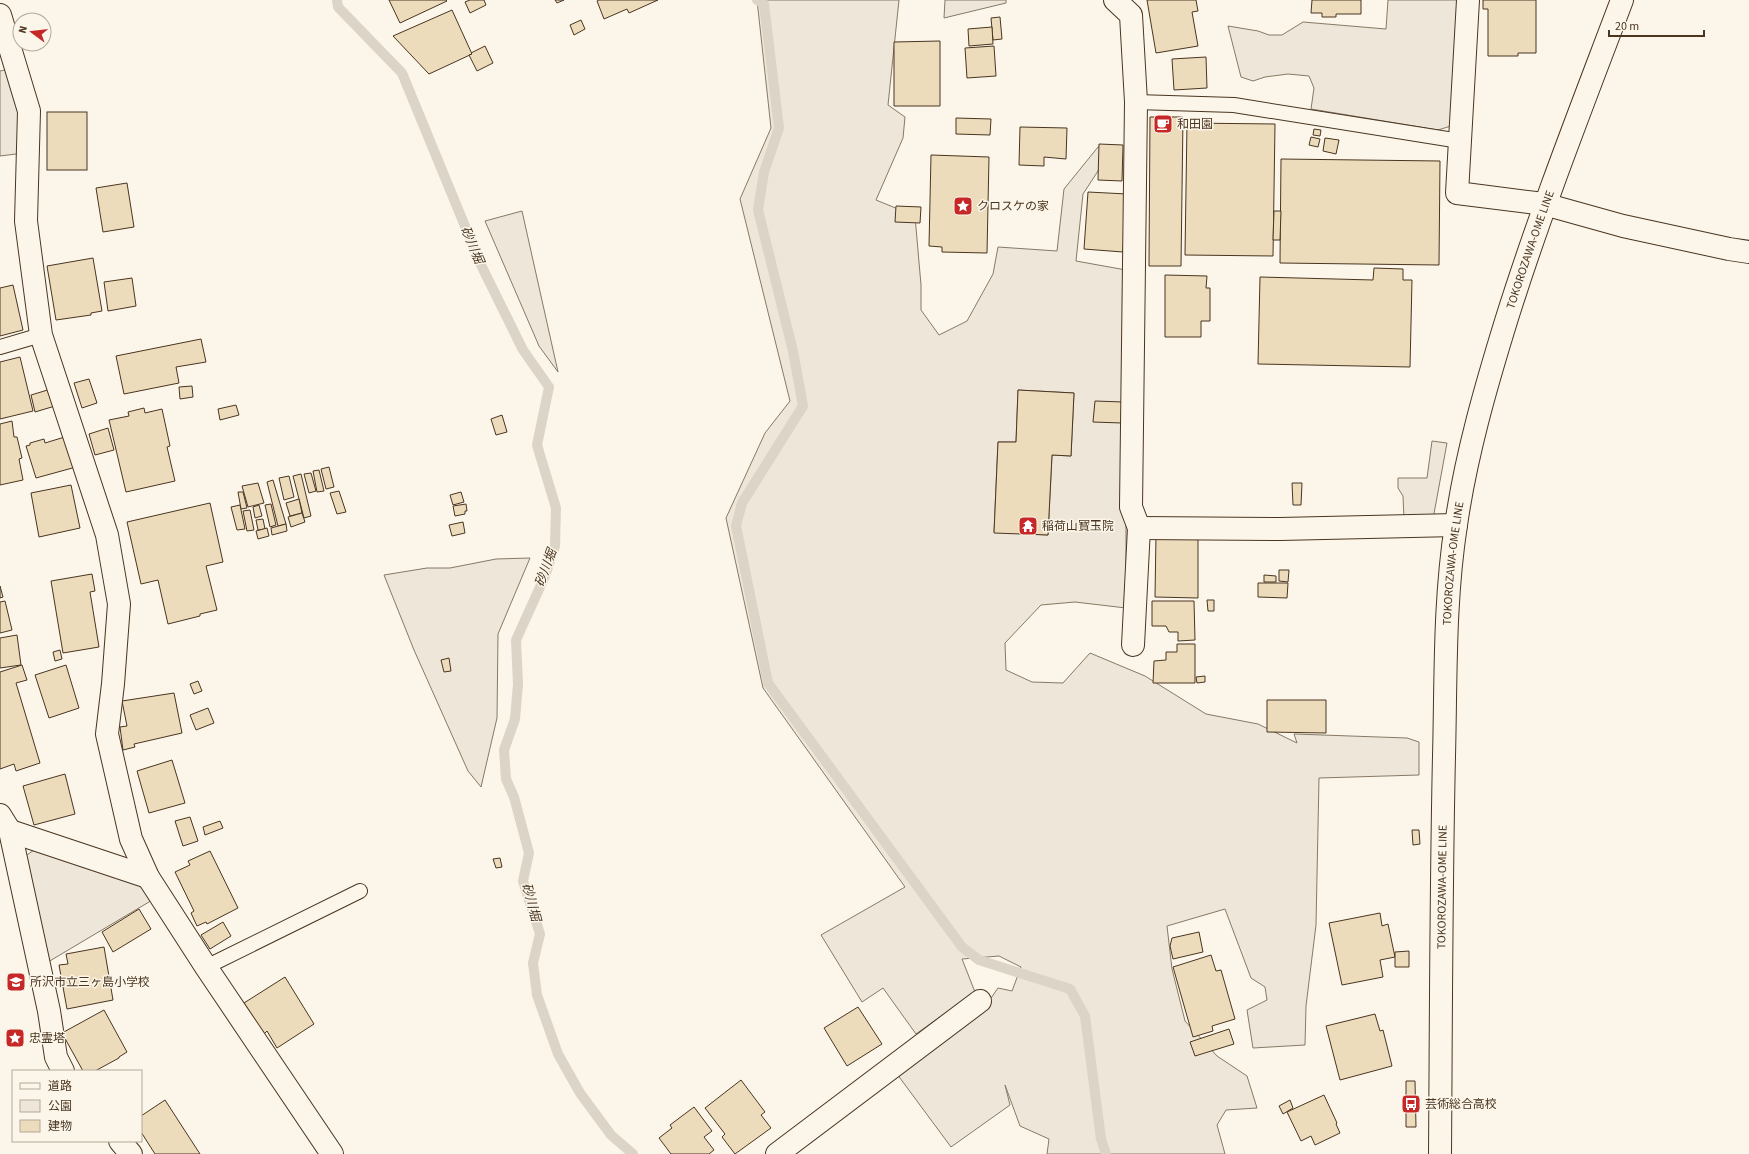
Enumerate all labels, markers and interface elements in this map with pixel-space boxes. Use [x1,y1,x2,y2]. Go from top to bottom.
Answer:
north arrow [12,12,52,52]
scale bar [1609,12,1704,38]
text: 20 m [1615,18,1639,35]
text: N [15,24,31,35]
cafe icon: 和田園 [1152,113,1174,135]
place label: 和田園 [1177,116,1213,133]
street label: TOKOROZAWA-OME LINE [1502,188,1558,311]
place icon: クロスケの家 [952,195,974,217]
place label: クロスケの家 [977,198,1049,215]
water label: 砂川堀 [456,224,489,268]
street label: TOKOROZAWA-OME LINE [1438,500,1468,626]
temple icon: 稲荷山寳玉院 [1017,515,1039,537]
place label: 稲荷山寳玉院 [1042,518,1114,535]
water label: 砂川堀 [531,545,562,589]
street label: TOKOROZAWA-OME LINE [1433,825,1451,949]
water label: 砂川堀 [517,881,545,925]
school or university icon: 所沢市立三ヶ島小学校 [5,971,27,993]
place label: 所沢市立三ヶ島小学校 [30,974,150,991]
place icon: 忠霊塔 [4,1027,26,1049]
place label: 忠霊塔 [29,1030,65,1047]
legend [12,1070,142,1142]
text: 道路 [48,1078,72,1095]
bus stop icon: 芸術総合高校 [1400,1093,1422,1115]
place label: 芸術総合高校 [1425,1096,1497,1113]
text: 公園 [48,1098,72,1115]
text: 建物 [48,1118,72,1135]

